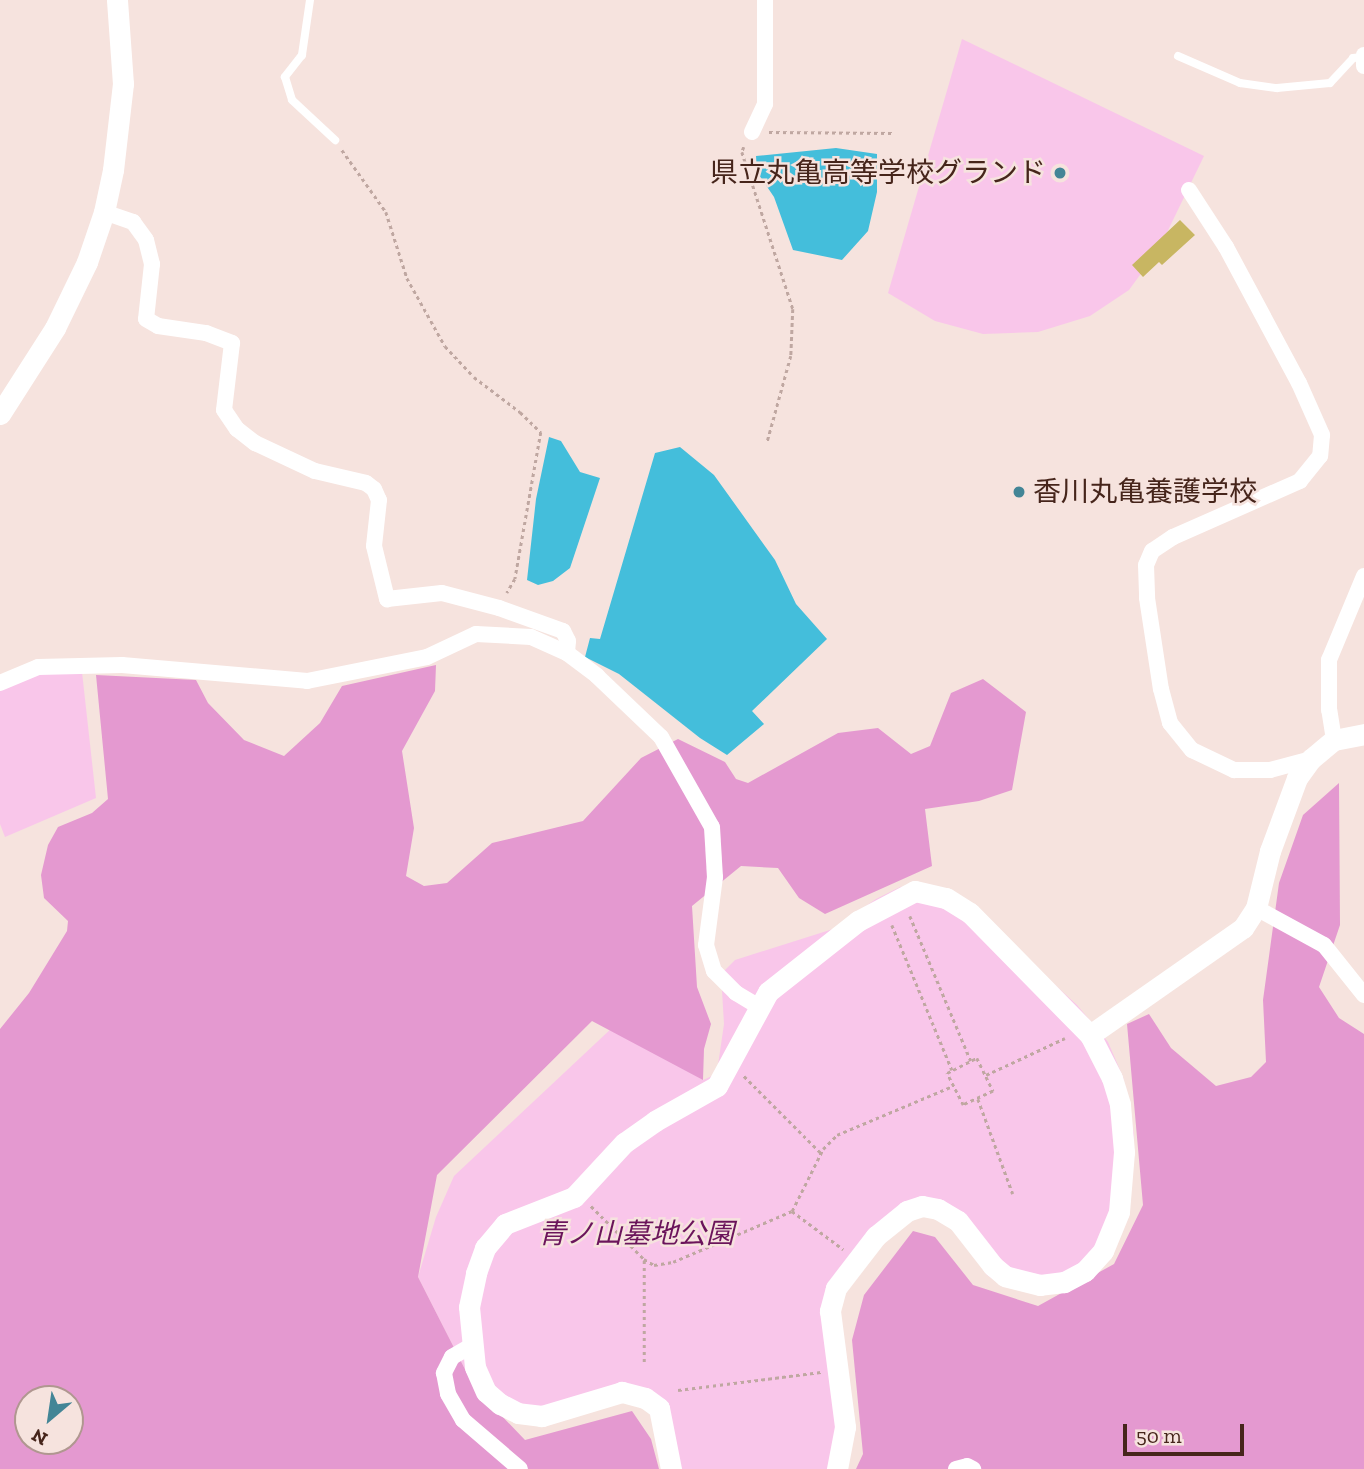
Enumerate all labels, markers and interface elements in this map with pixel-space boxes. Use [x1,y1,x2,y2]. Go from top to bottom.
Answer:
place label: 県立丸亀高等学校グランド [710,156,1046,190]
marker: 県立丸亀高等学校グランド [1052,165,1068,181]
place label: 香川丸亀養護学校 [1033,475,1257,509]
marker: 香川丸亀養護学校 [1011,484,1027,500]
park label: 青ノ山墓地公園 [538,1217,734,1251]
north arrow [14,1385,84,1455]
scale bar [1126,1410,1247,1454]
text: N [28,1423,51,1451]
text: 50 m [1136,1423,1182,1448]

